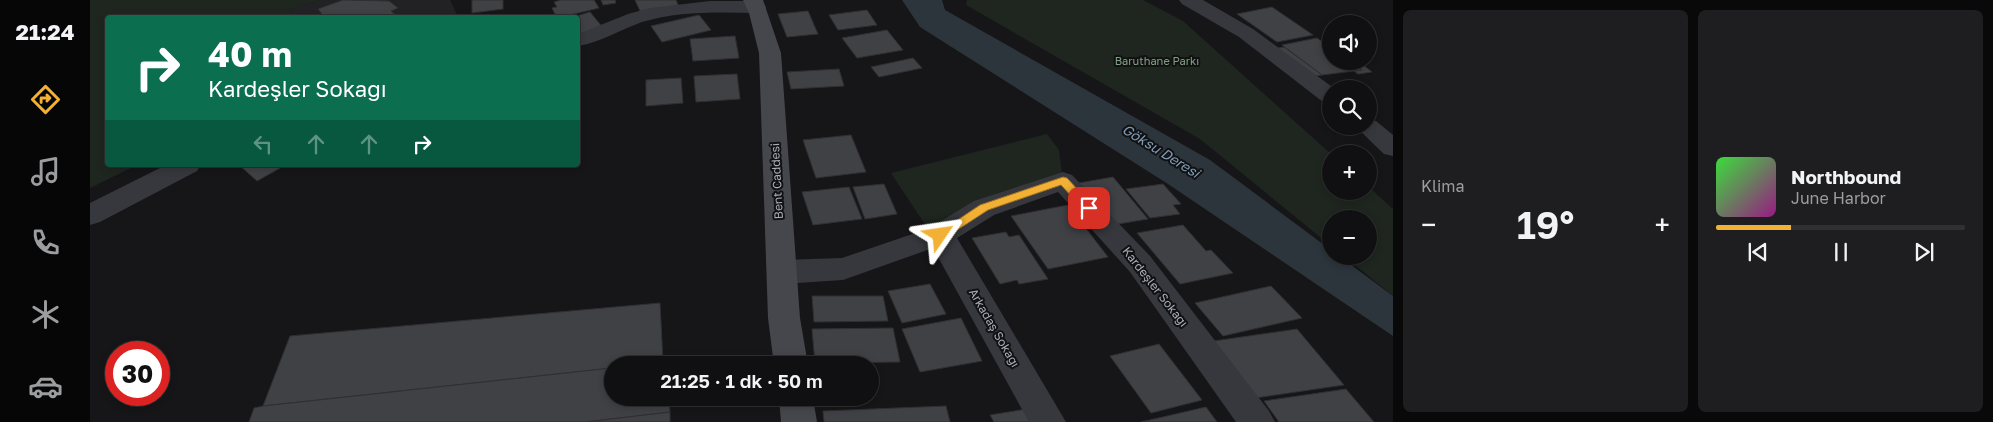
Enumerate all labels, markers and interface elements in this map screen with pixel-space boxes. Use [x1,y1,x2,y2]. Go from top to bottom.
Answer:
map controls [1322,15,1377,265]
button: sound [1322,15,1377,70]
text: 21:24 [16,18,74,45]
text: 40 m [208,33,292,75]
icon: right [125,35,190,100]
park label: Baruthane Parkı [1115,54,1199,67]
text: Kardeşler Sokağı [208,75,387,102]
button: search [1322,80,1377,135]
icon: directions [28,82,63,117]
water label: Göksu Deresi [1119,120,1205,182]
icon: left [249,130,277,158]
icon: ahead [302,130,330,158]
icon: ahead [355,130,383,158]
icon: right [408,130,436,158]
street label: Bent Caddesi [767,143,786,220]
button: + [1322,145,1377,200]
icon: music [28,154,63,189]
text: Northbound [1791,165,1901,188]
text: Klima [1421,176,1465,196]
pin [1068,187,1110,229]
text: June Harbor [1791,188,1886,208]
icon: arrive [1075,194,1103,222]
text: 19° [1517,202,1574,247]
position arrow [913,208,965,260]
text: − [1421,208,1436,241]
text: + [1655,208,1670,241]
button: − [1322,210,1377,265]
icon: phone [28,225,63,260]
icon: previous [1744,238,1772,266]
icon: pause [1827,238,1855,266]
icon: next [1910,238,1938,266]
street label: Kardeşler Sokağı [1119,244,1191,330]
street label: Arkadaş Sokağı [966,286,1023,370]
icon: climate [28,297,63,332]
speed limit sign: 30 [105,341,170,406]
icon: car [28,369,63,404]
text: 21:25 · 1 dk · 50 m [660,369,823,392]

